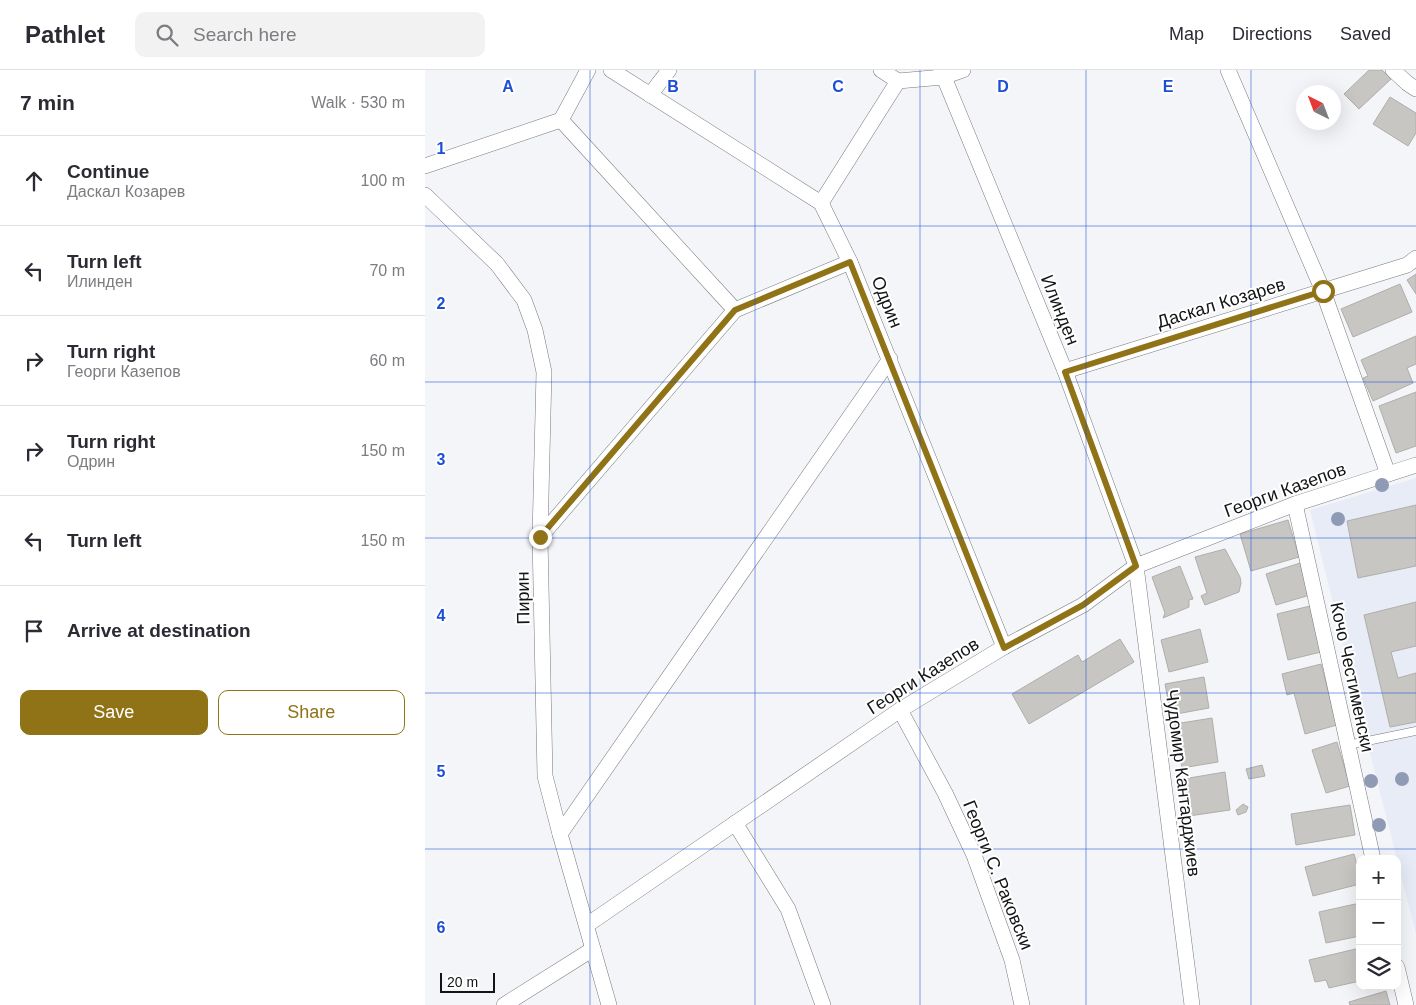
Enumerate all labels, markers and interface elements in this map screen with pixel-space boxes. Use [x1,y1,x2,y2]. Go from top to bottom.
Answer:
search box [135,12,485,57]
text: Pathlet [25,21,105,48]
icon: search [153,21,181,49]
text: Search here [193,24,297,45]
text: Map [1169,24,1204,44]
text: Directions [1232,24,1312,44]
text: Saved [1340,24,1391,44]
text: A [502,78,514,95]
text: B [667,78,679,95]
text: C [832,78,844,95]
text: D [997,78,1009,95]
text: E [1163,78,1174,95]
north arrow [1296,85,1341,130]
text: 7 min [20,91,75,114]
text: Walk · 530 m [311,94,405,111]
text: 1 [437,140,446,157]
text: Continue [67,161,149,182]
icon: ahead [20,167,48,195]
text: 100 m [361,172,405,189]
text: Даскал Козарев [67,183,185,200]
text: Turn left [67,251,142,272]
icon: left [20,257,48,285]
text: 70 m [369,262,405,279]
street label: Илинден [1037,272,1083,348]
text: Илинден [67,273,133,290]
street label: Одрин [868,273,906,331]
street label: Даскал Козарев [1154,274,1288,332]
route start [1312,280,1335,303]
text: 2 [437,295,446,312]
text: Turn right [67,341,155,362]
icon: right [20,347,48,375]
text: 60 m [369,352,405,369]
text: Георги Казепов [67,363,181,380]
text: Turn right [67,431,155,452]
icon: right [20,437,48,465]
text: 150 m [361,442,405,459]
text: 3 [437,451,446,468]
text: Одрин [67,453,115,470]
street label: Георги Казепов [1221,459,1349,521]
route end [529,526,552,549]
icon: left [20,527,48,555]
text: Turn left [67,530,142,551]
text: 150 m [361,532,405,549]
street label: Пирин [513,571,533,625]
street label: Кочо Честименски [1326,600,1378,754]
text: 4 [437,607,446,624]
icon: arrive [20,617,48,645]
text: Arrive at destination [67,620,251,641]
street label: Георги Казепов [863,634,983,718]
street label: Чудомир Кантарджиев [1162,688,1204,878]
button: Save [20,690,208,735]
button: Share [218,690,405,735]
text: 5 [437,763,446,780]
street label: Георги С. Раковски [959,798,1037,952]
map controls [1356,855,1401,990]
button: + [1356,855,1401,900]
button: − [1356,900,1401,945]
text: 6 [437,919,446,936]
button: layers [1356,945,1401,990]
scale bar [440,970,495,993]
text: 20 m [447,974,478,990]

